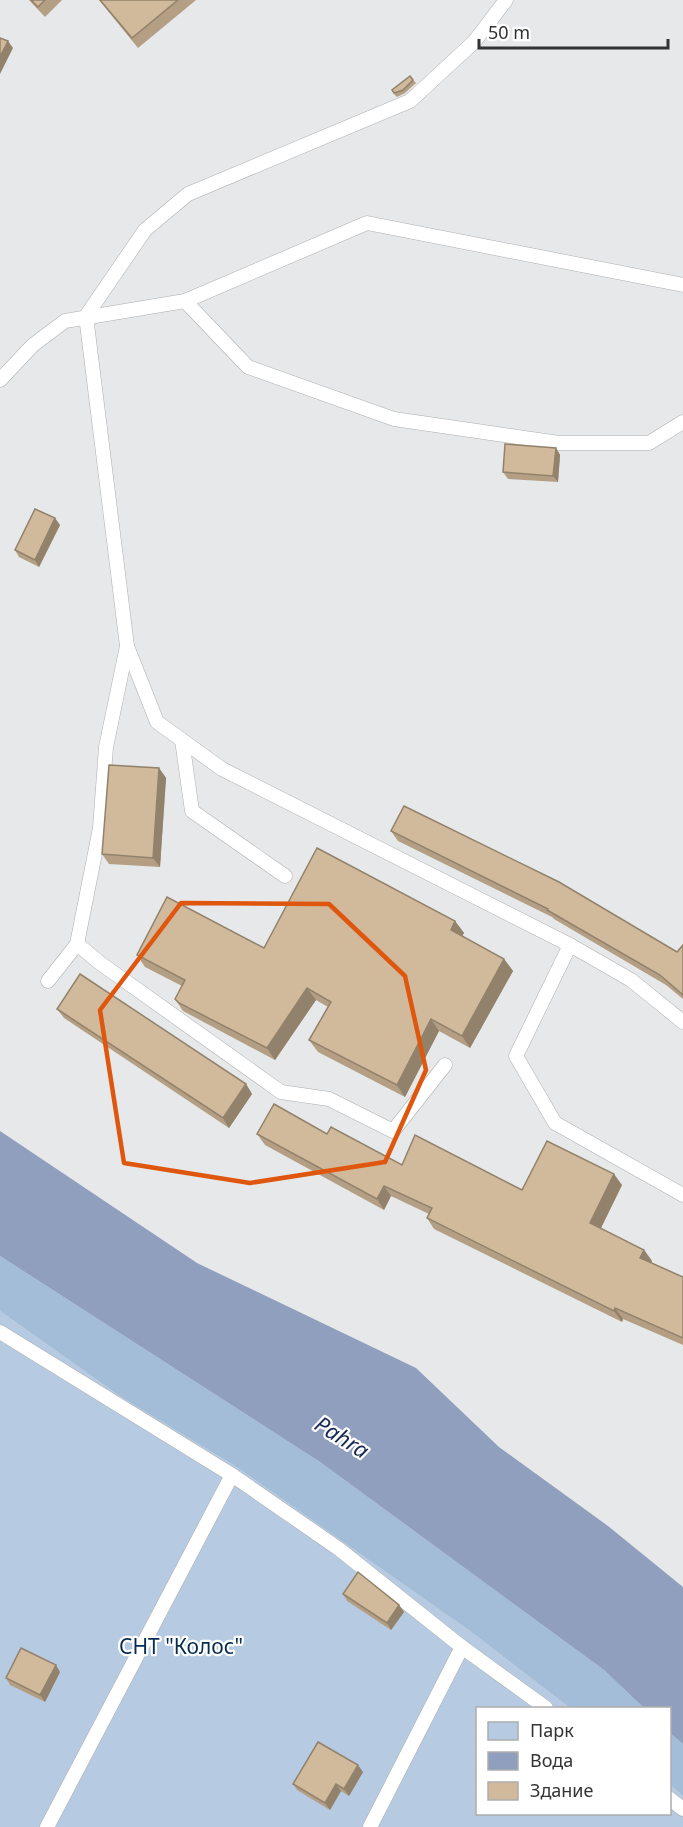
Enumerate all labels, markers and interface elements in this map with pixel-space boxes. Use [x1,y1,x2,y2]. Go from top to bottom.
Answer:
scale bar [479,12,668,50]
text: 50 m [488,20,530,44]
water label: Pahra [310,1408,376,1465]
park label: СНТ "Колос" [119,1632,243,1660]
legend [476,1707,671,1815]
text: Парк [530,1718,574,1742]
text: Вода [530,1748,573,1772]
text: Здание [530,1778,594,1802]

